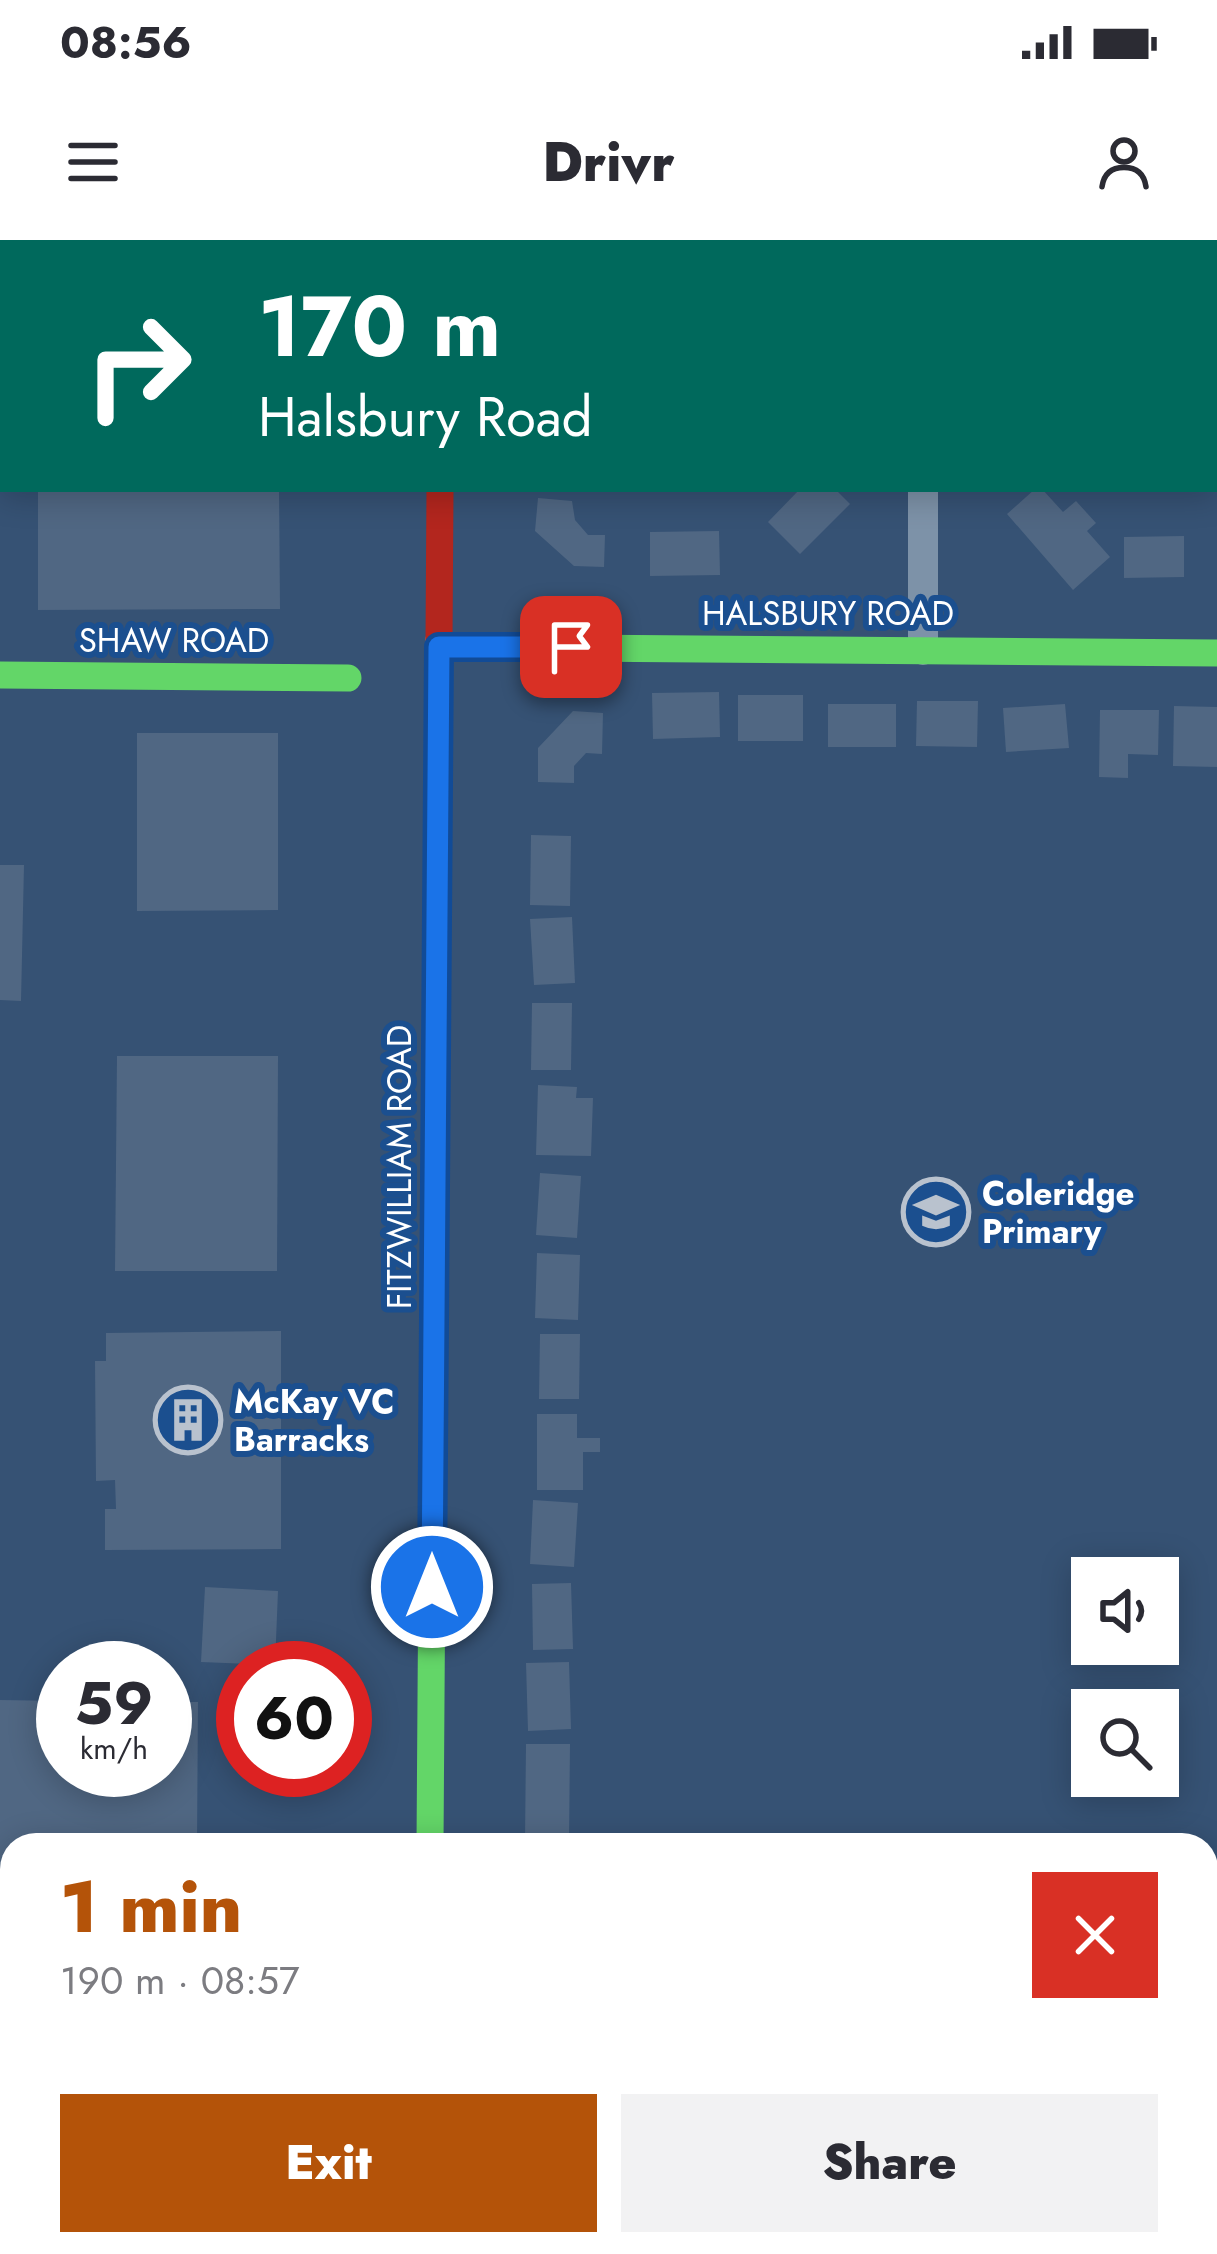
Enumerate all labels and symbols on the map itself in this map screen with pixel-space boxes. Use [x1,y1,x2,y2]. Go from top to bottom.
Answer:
street label: HALSBURY ROAD [702,590,954,637]
pin [520,596,622,698]
street label: SHAW ROAD [79,617,269,664]
street label: FITZWILLIAM ROAD [376,1025,423,1309]
place label: Coleridge Primary [982,1170,1135,1255]
school or university icon: Coleridge Primary [901,1177,971,1247]
place label: McKay VC Barracks [234,1378,394,1463]
building icon: McKay VC Barracks [153,1385,223,1455]
position arrow [369,1524,495,1650]
speed limit sign: 60 [216,1641,372,1797]

